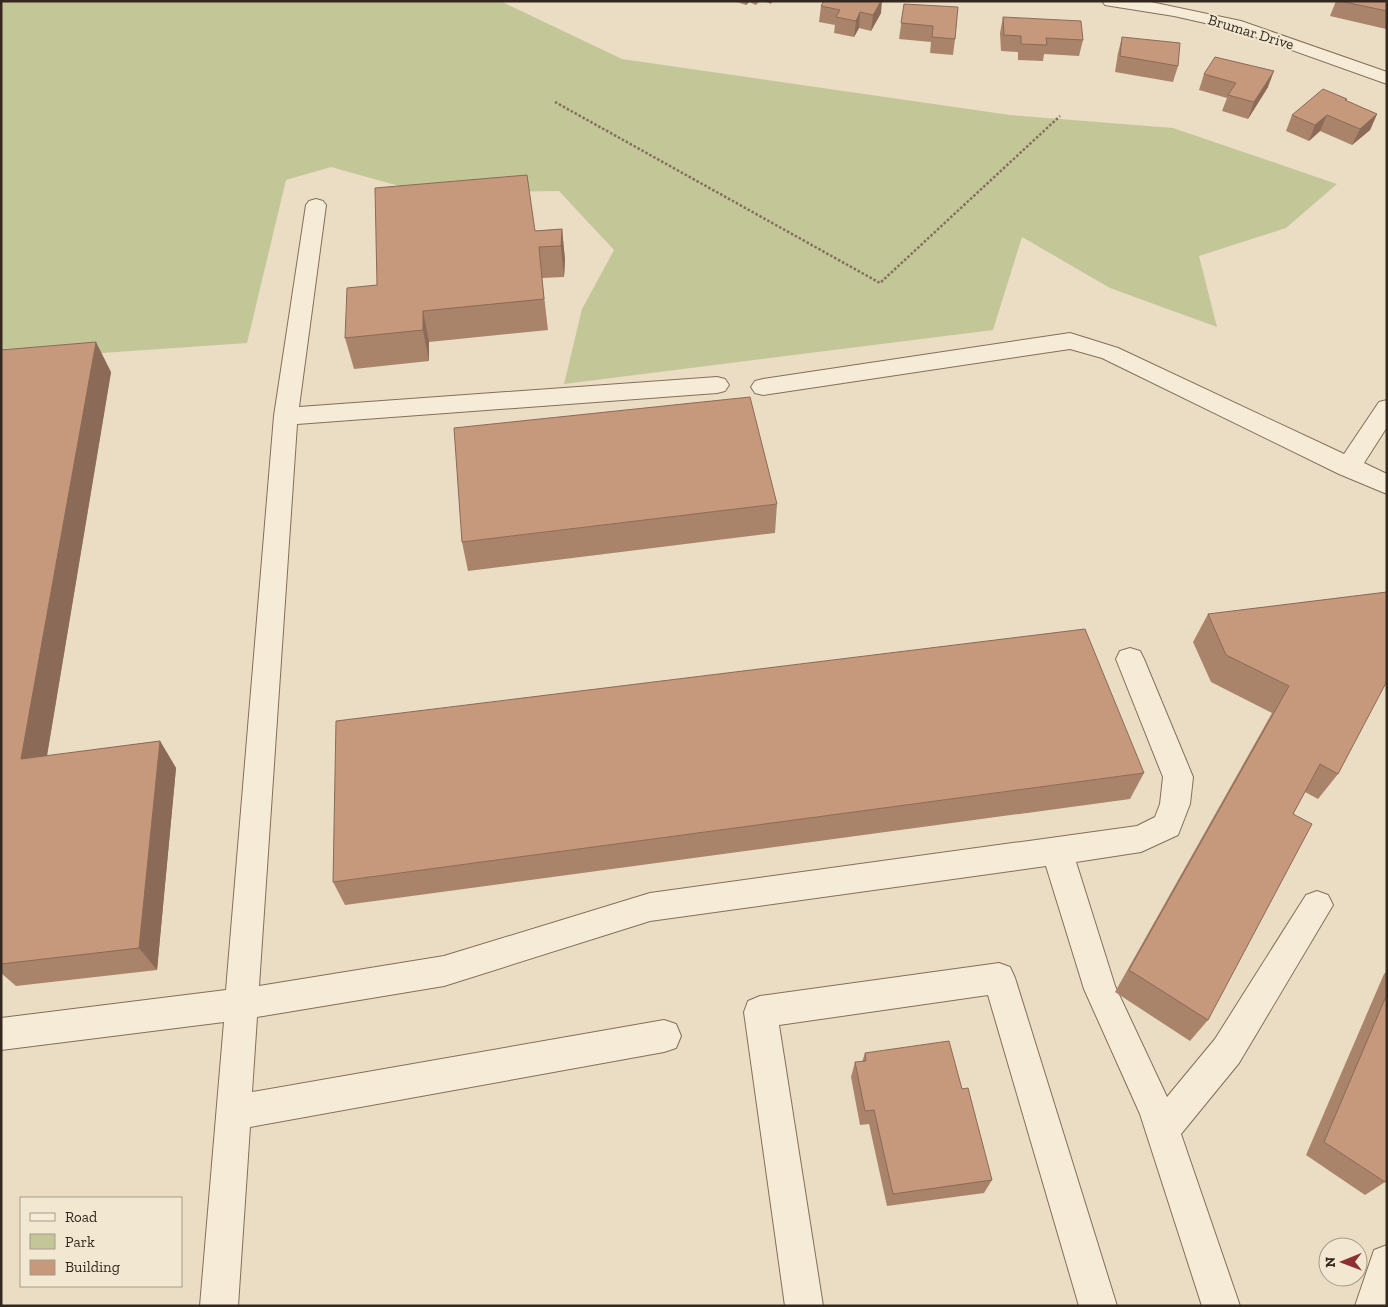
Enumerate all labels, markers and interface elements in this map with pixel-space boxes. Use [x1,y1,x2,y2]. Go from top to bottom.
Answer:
street label: Brumar Drive [1206,10,1296,54]
legend [20,1197,182,1287]
text: Road [65,1208,98,1226]
text: Park [65,1233,95,1251]
north arrow [1318,1237,1368,1287]
text: N [1322,1256,1339,1268]
text: Building [65,1258,120,1276]

